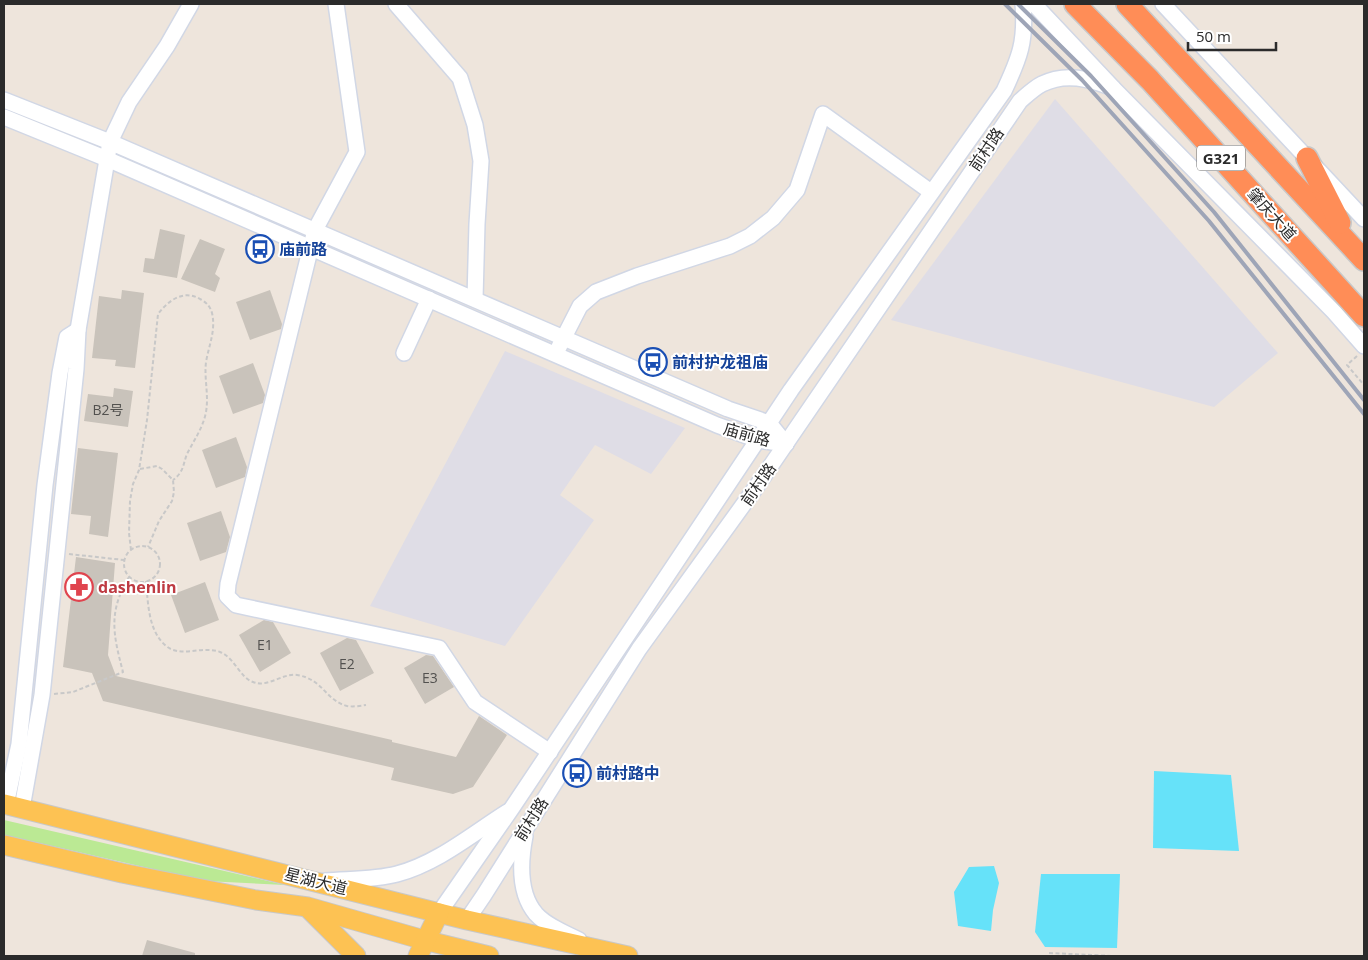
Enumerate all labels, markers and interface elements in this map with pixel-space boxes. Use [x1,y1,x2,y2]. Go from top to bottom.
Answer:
scale bar [1188,20,1276,52]
text: 50 m [1196,26,1231,46]
street label: 前村路 [963,123,1009,175]
road number: G321 [1197,146,1245,170]
street label: 肇庆大道 [1242,183,1302,245]
bus stop icon: 庙前路 [245,234,275,264]
place label: 庙前路 [279,238,327,260]
bus stop icon: 前村护龙祖庙 [638,347,668,377]
place label: 前村护龙祖庙 [672,351,768,373]
house number: B2号 [92,400,124,419]
street label: 庙前路 [721,417,773,451]
street label: 前村路 [735,458,781,510]
pharmacy icon: dashenlin [64,572,94,602]
place label: dashenlin [98,576,177,598]
house number: E1 [257,635,273,654]
house number: E2 [339,654,355,673]
house number: E3 [422,668,438,687]
bus stop icon: 前村路中 [562,758,592,788]
place label: 前村路中 [596,762,660,784]
street label: 前村路 [509,793,553,845]
street label: 星湖大道 [282,863,350,899]

